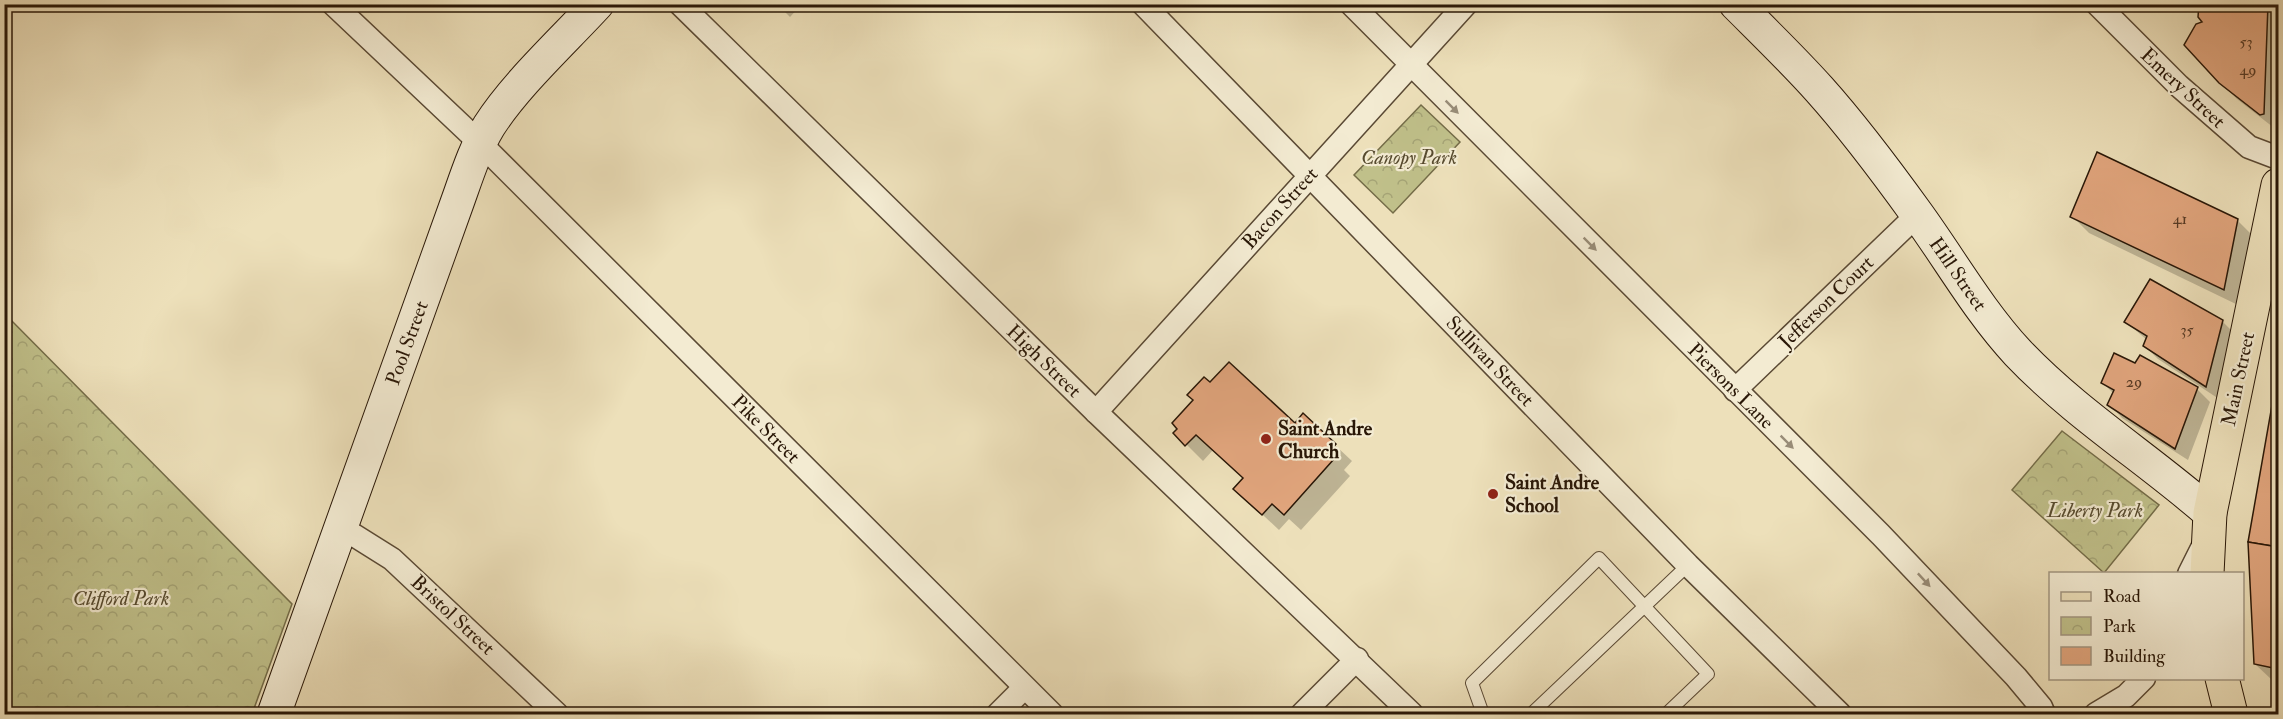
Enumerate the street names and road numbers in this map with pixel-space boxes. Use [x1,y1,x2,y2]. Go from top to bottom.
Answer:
street label: Emery Street [2135,42,2231,134]
street label: Bacon Street [1237,161,1324,254]
street label: Hill Street [1924,232,1993,316]
street label: Jefferson Court [1772,250,1879,354]
street label: Pool Street [380,297,434,389]
street label: Sullivan Street [1441,310,1540,412]
street label: High Street [1001,319,1087,403]
street label: Main Street [2216,329,2260,428]
street label: Piersons Lane [1683,338,1779,434]
street label: Pike Street [726,389,806,469]
street label: Bristol Street [406,570,501,661]

